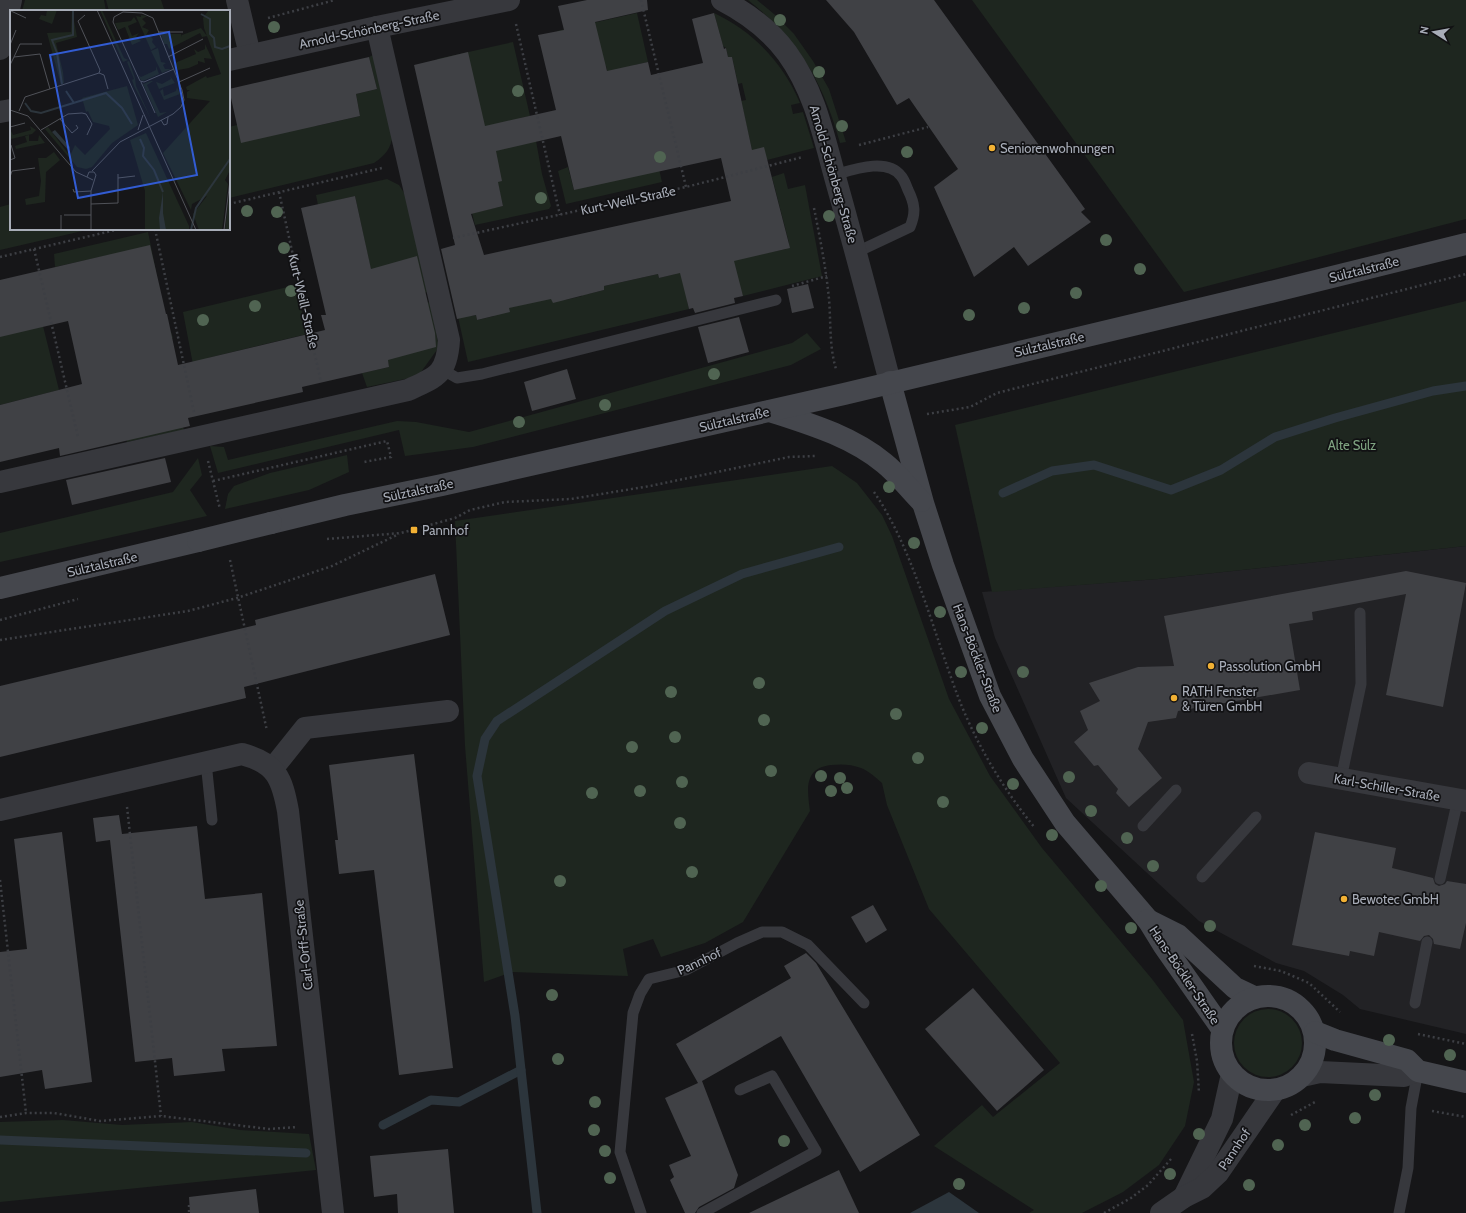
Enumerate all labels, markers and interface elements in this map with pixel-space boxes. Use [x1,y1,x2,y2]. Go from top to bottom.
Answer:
street label: Arnold-Schönberg-Straße [297,6,441,52]
inset map [10,10,230,230]
north arrow [1414,12,1454,52]
text: N [1417,25,1432,35]
street label: Arnold-Schönberg-Straße [807,103,861,245]
place label: Seniorenwohnungen [1000,140,1114,156]
marker: Seniorenwohnungen [987,143,997,153]
street label: Kurt-Weill-Straße [579,182,677,218]
street label: Kurt-Weill-Straße [285,252,323,350]
street label: Sülztalstraße [1327,253,1401,285]
street label: Sülztalstraße [1012,328,1086,360]
street label: Sülztalstraße [697,403,771,435]
park label: Alte Sülz [1328,437,1376,453]
street label: Sülztalstraße [381,475,455,505]
place label: Pannhof [422,522,469,538]
marker: Pannhof [409,525,419,535]
street label: Sülztalstraße [65,548,139,580]
street label: Hans-Böckler-Straße [950,601,1006,715]
place label: Passolution GmbH [1219,658,1321,674]
marker: Passolution GmbH [1206,661,1216,671]
place label: RATH Fenster & Türen GmbH [1182,683,1262,714]
marker: RATH Fenster & Türen GmbH [1169,693,1179,703]
street label: Karl-Schiller-Straße [1333,770,1442,804]
place label: Bewotec GmbH [1352,891,1439,907]
marker: Bewotec GmbH [1339,894,1349,904]
street label: Carl-Orff-Straße [290,899,316,991]
street label: Hans-Böckler-Straße [1146,923,1224,1027]
street label: Pannhof [675,944,724,978]
street label: Pannhof [1214,1125,1254,1173]

